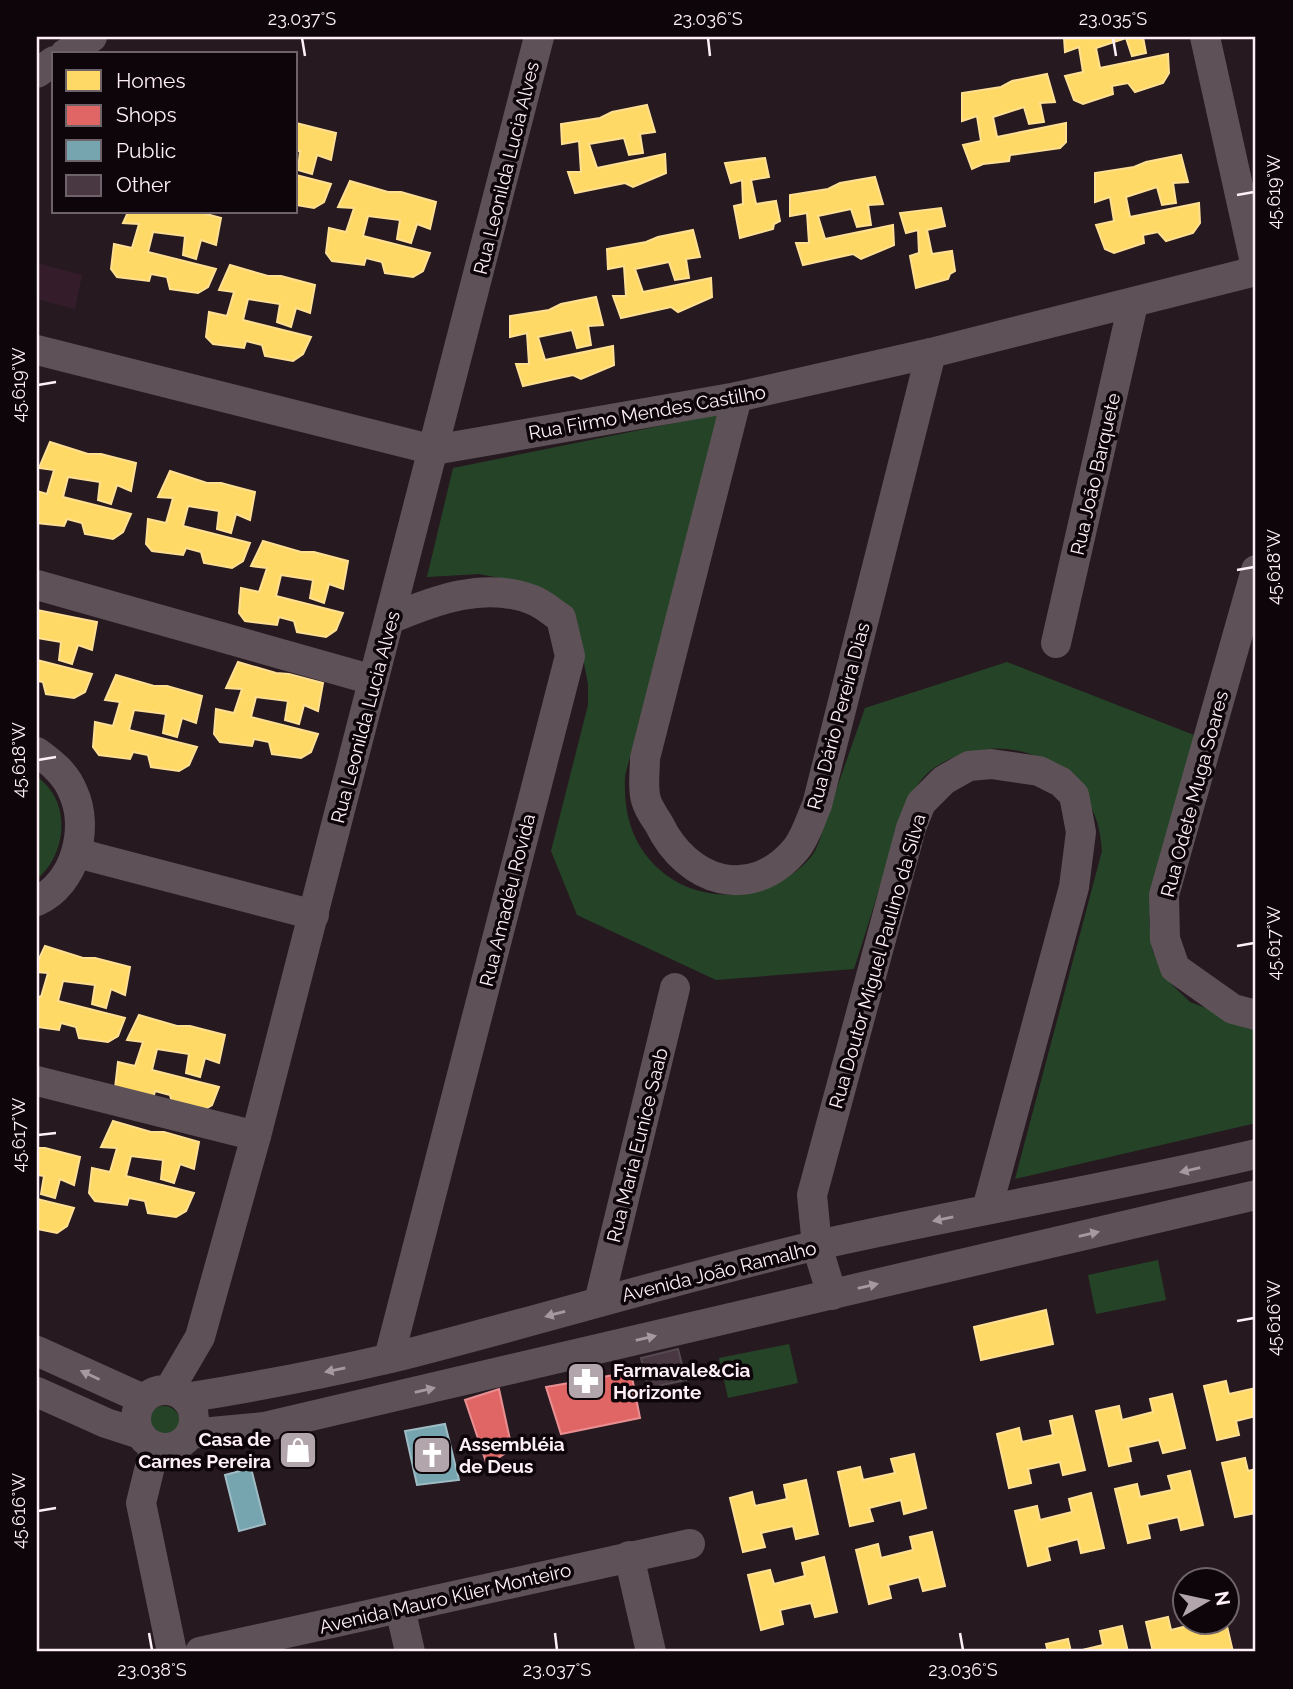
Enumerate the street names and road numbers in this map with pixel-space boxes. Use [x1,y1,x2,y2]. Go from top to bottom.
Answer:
street label: Rua Leonilda Lucia Alves [469,59,543,277]
street label: Rua Firmo Mendes Castilho [527,380,767,444]
street label: Rua João Barquete [1066,391,1124,557]
street label: Rua Leonilda Lucia Alves [326,608,404,826]
street label: Rua Dário Pereira Dias [802,620,874,812]
street label: Rua Odete Muga Soares [1156,688,1232,900]
street label: Rua Amadéu Rovida [475,811,539,989]
street label: Rua Doutor Miguel Paulino da Silva [824,811,930,1111]
street label: Rua Maria Eunice Saab [602,1045,672,1245]
street label: Avenida João Ramalho [619,1236,819,1306]
street label: Avenida Mauro Klier Monteiro [317,1558,573,1638]

